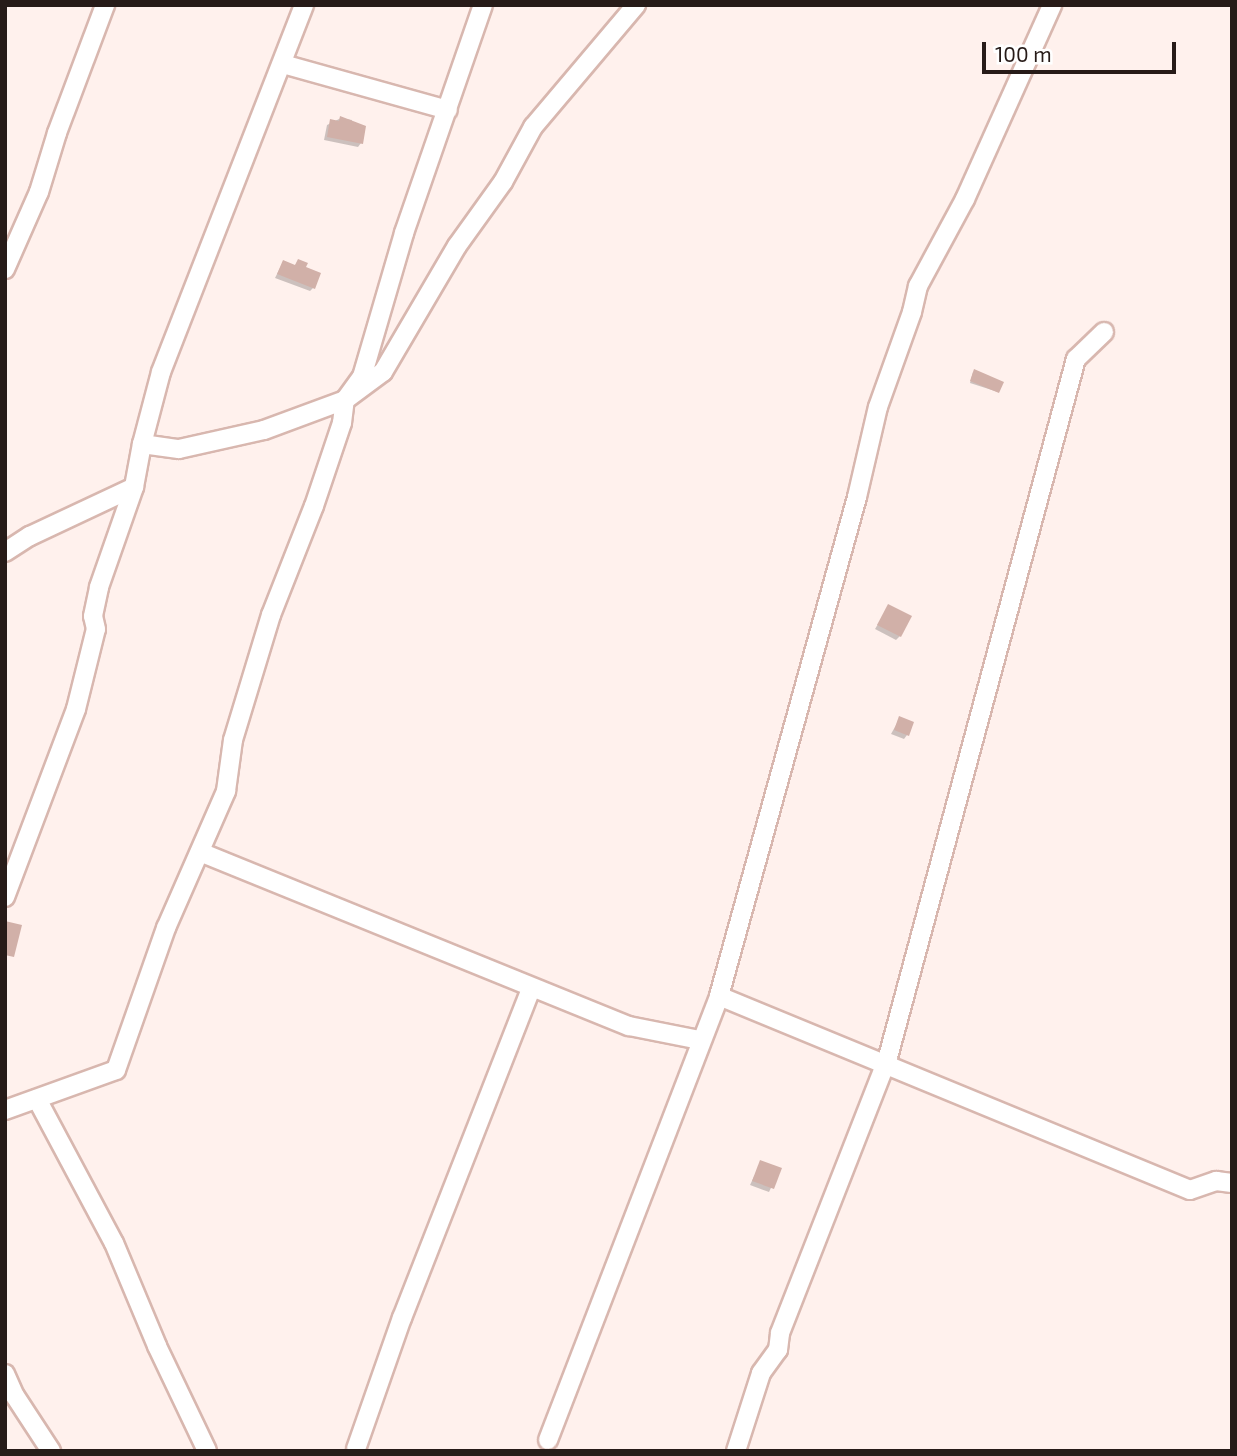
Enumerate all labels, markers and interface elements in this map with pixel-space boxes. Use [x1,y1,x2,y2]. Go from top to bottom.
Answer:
scale bar [985,28,1179,72]
text: 100 m [995,41,1052,66]

